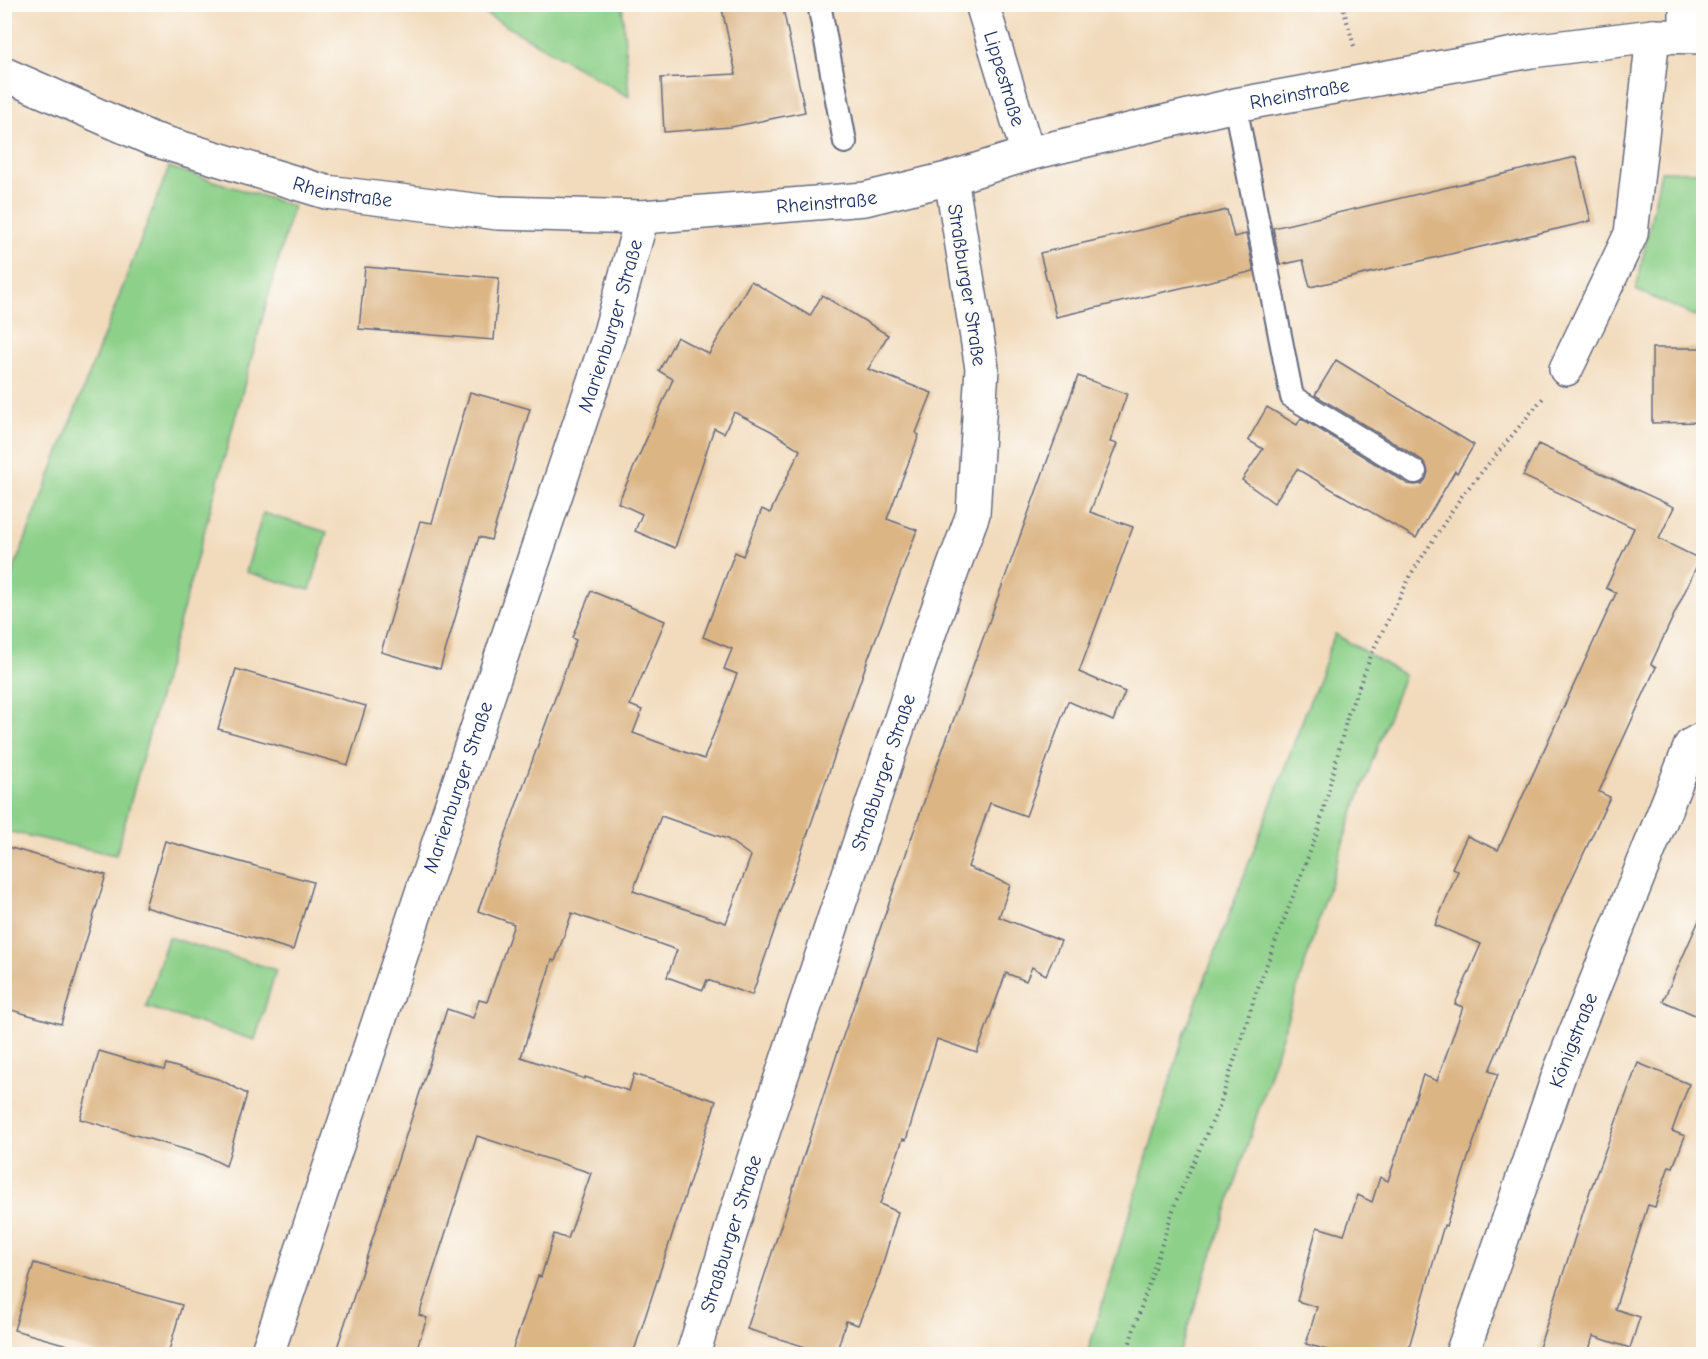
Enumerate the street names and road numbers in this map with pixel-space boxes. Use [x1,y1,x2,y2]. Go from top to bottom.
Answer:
street label: Lippestraße [979,28,1030,129]
street label: Rheinstraße [1248,73,1351,114]
street label: Rheinstraße [290,171,394,212]
street label: Rheinstraße [775,185,879,218]
street label: Straßburger Straße [943,202,991,368]
street label: Marienburger Straße [573,237,647,415]
street label: Straßburger Straße [846,691,920,854]
street label: Marienburger Straße [418,698,497,876]
street label: Königstraße [1544,989,1602,1091]
street label: Straßburger Straße [695,1152,766,1315]

